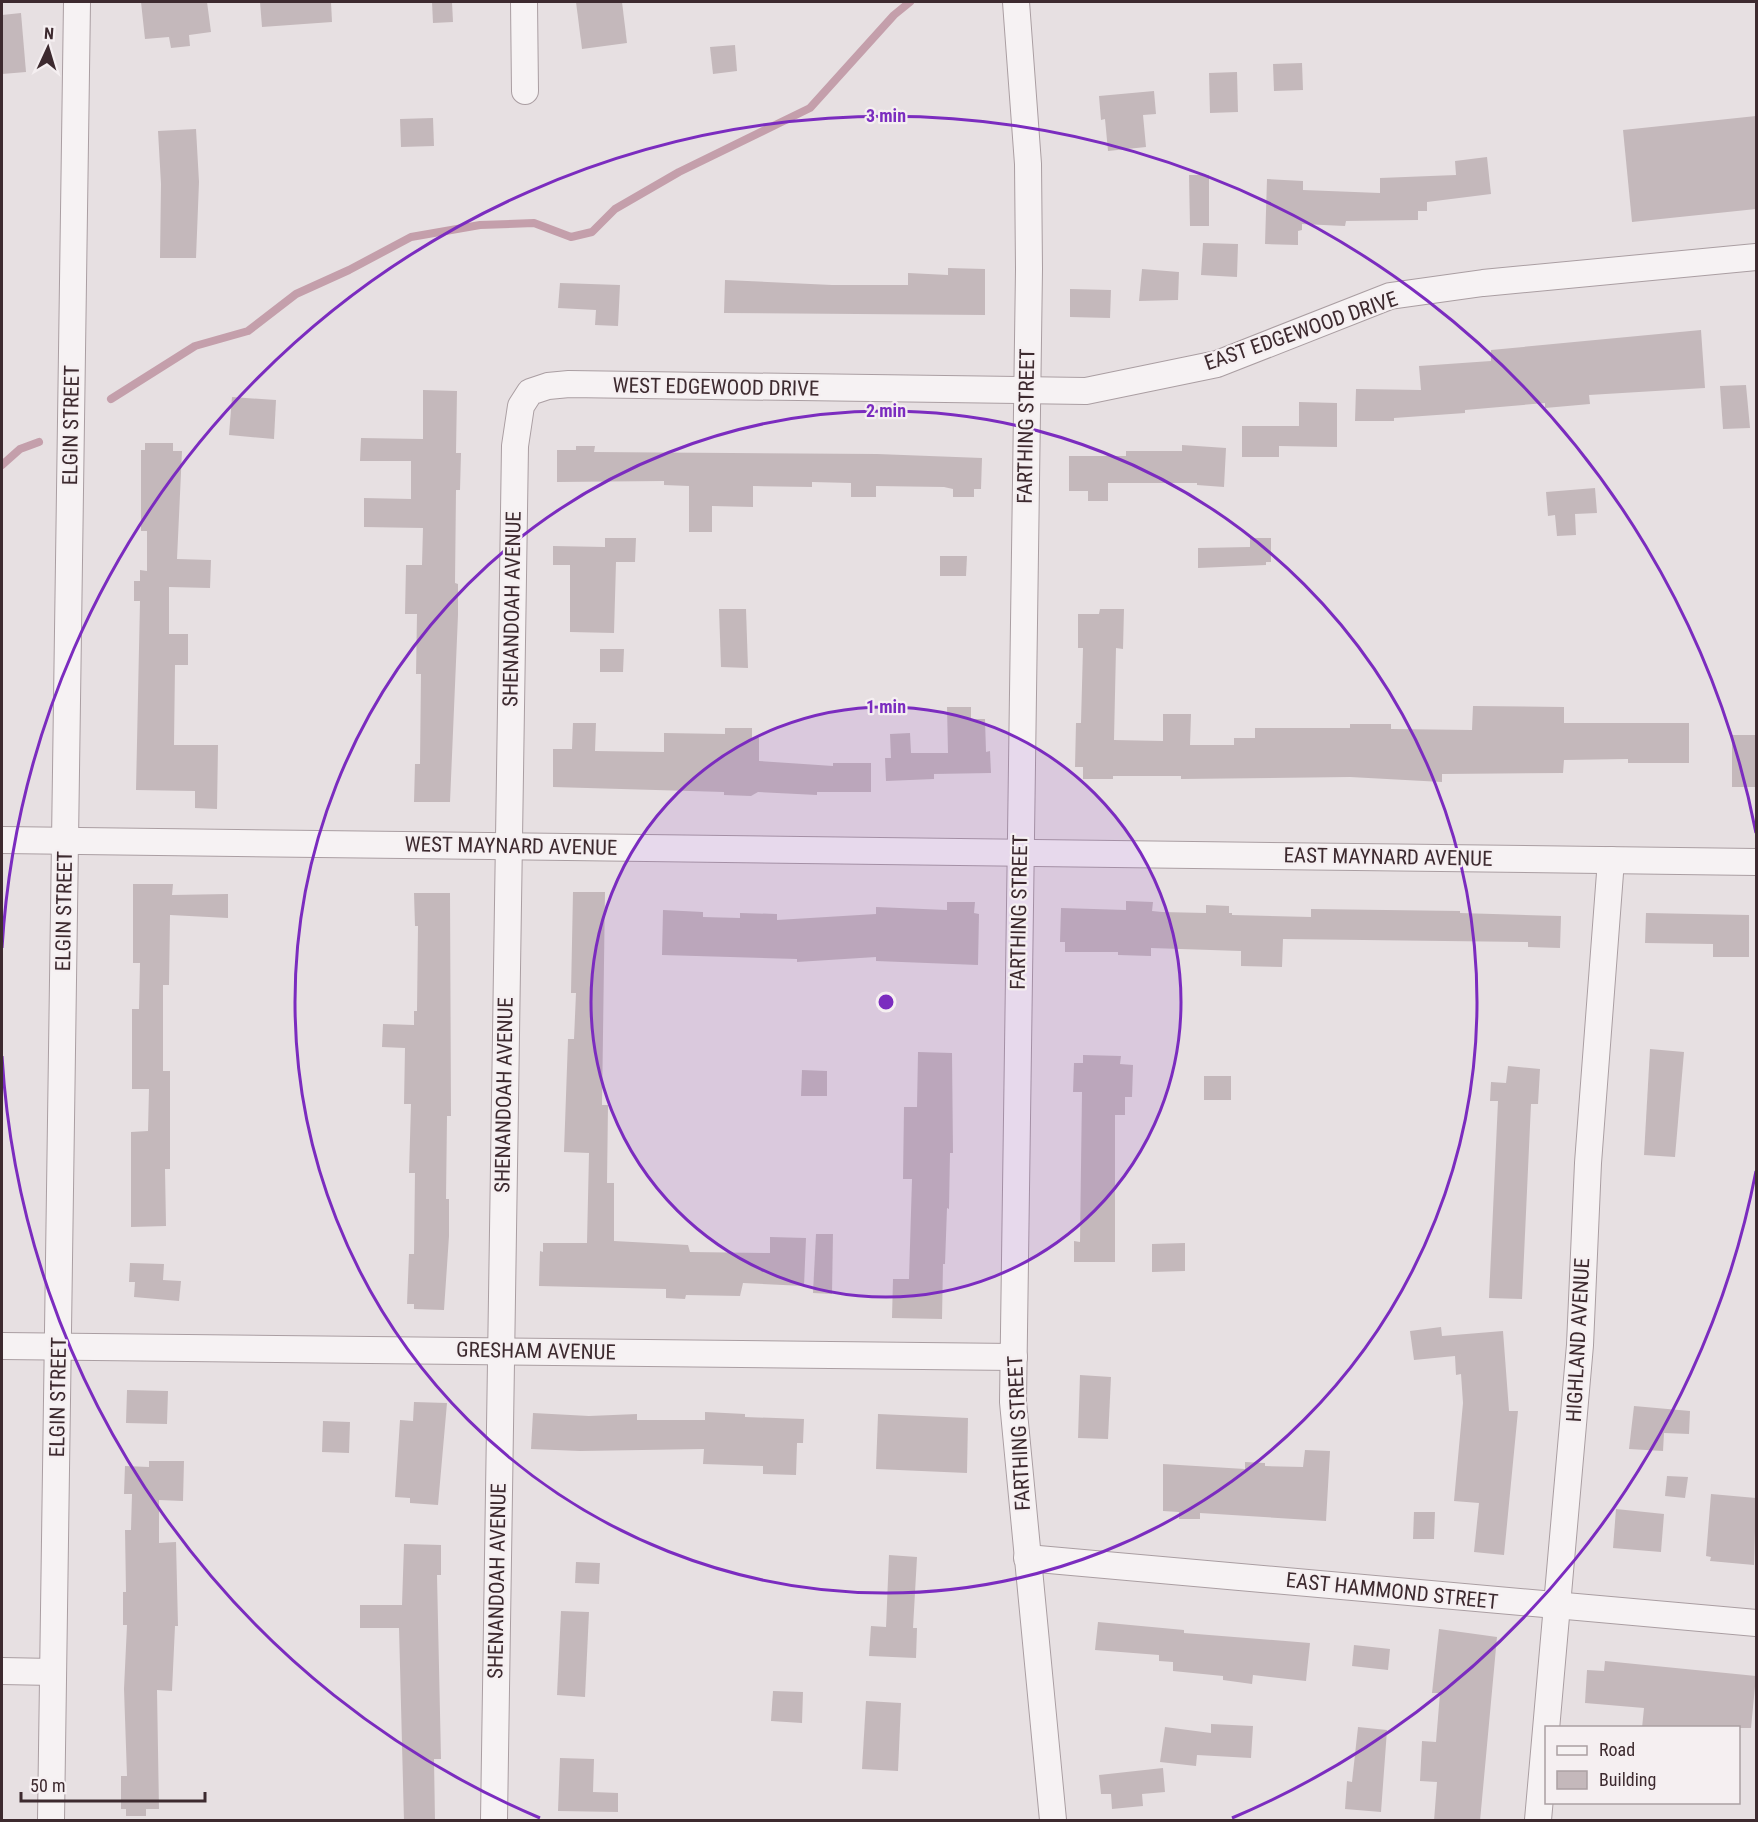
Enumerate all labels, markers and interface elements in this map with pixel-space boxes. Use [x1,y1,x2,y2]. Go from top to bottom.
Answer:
north arrow [18,18,78,78]
text: N [43,24,55,43]
text: 3 min [866,105,906,126]
street label: EAST EDGEWOOD DRIVE [1201,287,1401,375]
street label: FARTHING STREET [1013,348,1039,504]
street label: ELGIN STREET [58,365,84,485]
street label: WEST EDGEWOOD DRIVE [613,373,819,401]
text: 2 min [866,400,906,421]
street label: SHENANDOAH AVENUE [498,511,526,707]
text: 1 min [866,696,906,717]
street label: WEST MAYNARD AVENUE [404,832,618,860]
street label: FARTHING STREET [1006,834,1032,990]
street label: EAST MAYNARD AVENUE [1283,843,1493,871]
street label: ELGIN STREET [51,851,77,971]
centre of rings [876,992,896,1012]
street label: SHENANDOAH AVENUE [490,997,518,1193]
street label: HIGHLAND AVENUE [1562,1257,1594,1423]
street label: ELGIN STREET [45,1337,71,1457]
street label: GRESHAM AVENUE [456,1338,616,1364]
street label: FARTHING STREET [1003,1355,1035,1511]
street label: SHENANDOAH AVENUE [483,1483,511,1679]
street label: EAST HAMMOND STREET [1285,1568,1499,1614]
legend [1545,1726,1740,1804]
text: Road [1599,1739,1635,1760]
scale bar [21,1765,206,1803]
text: Building [1599,1769,1656,1790]
text: 50 m [30,1775,65,1796]

